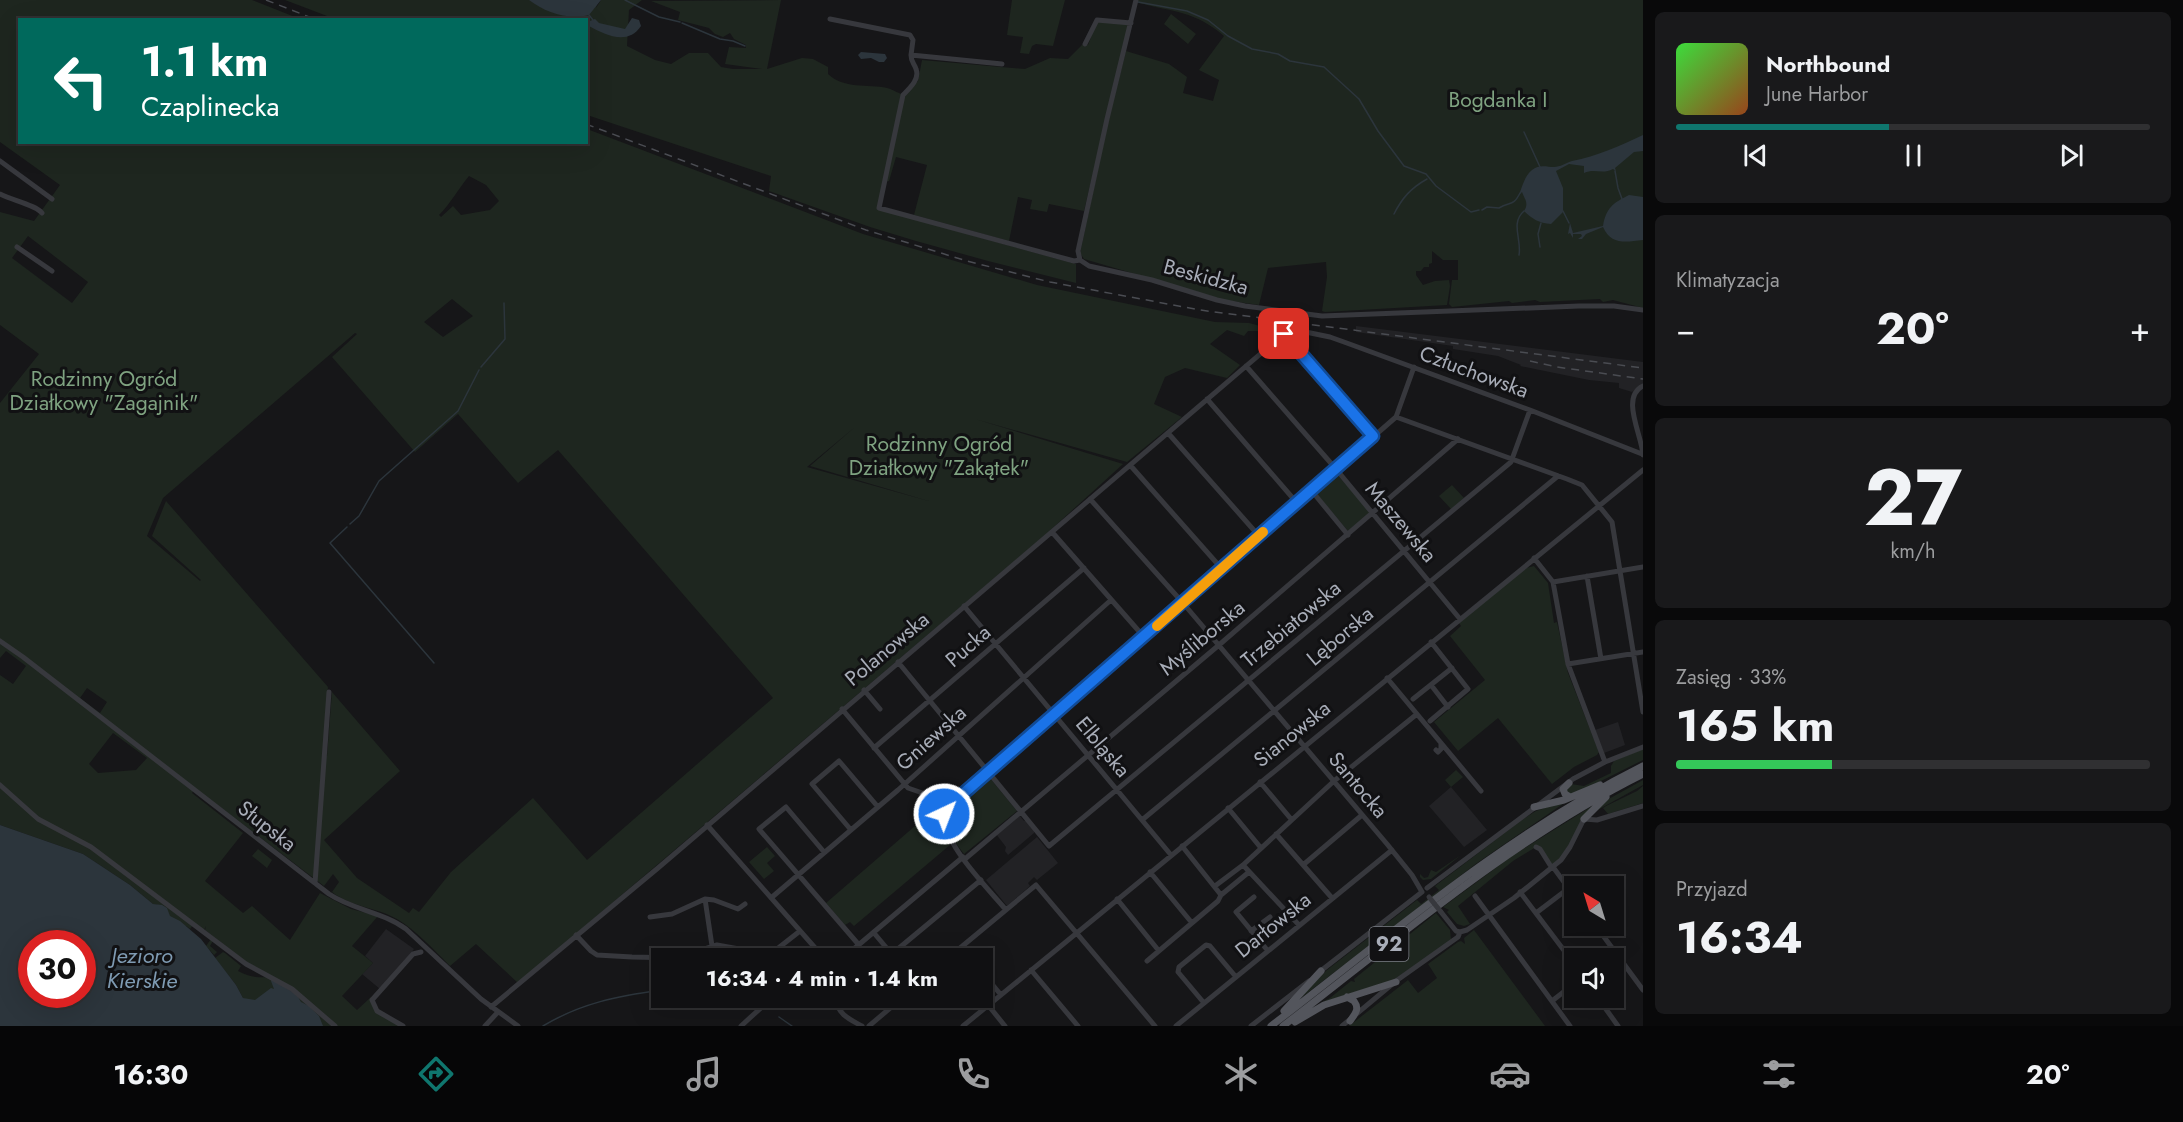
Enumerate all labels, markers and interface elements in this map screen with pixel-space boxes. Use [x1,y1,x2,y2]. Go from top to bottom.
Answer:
text: 1.1 km [141,31,269,92]
icon: left [42,42,120,120]
text: Northbound [1766,48,1890,80]
text: June Harbor [1766,80,1868,109]
park label: Bogdanka I [1448,85,1548,115]
text: Czaplinecka [141,87,279,126]
icon: previous [1739,139,1772,172]
icon: pause [1897,139,1930,172]
icon: next [2055,139,2088,172]
street label: Beskidzka [1160,251,1252,303]
text: Klimatyzacja [1676,266,1780,295]
text: 20° [1876,296,1949,361]
text: − [1676,306,1695,353]
text: + [2130,306,2150,353]
pin [1258,308,1309,359]
icon: arrive [1267,317,1300,350]
street label: Człuchowska [1415,338,1533,406]
park label: Rodzinny Ogród Działkowy "Zagajnik" [10,364,198,418]
park label: Rodzinny Ogród Działkowy "Zakątek" [849,429,1029,483]
text: 27 [1864,442,1962,554]
street label: Maszewska [1358,475,1444,569]
text: km/h [1890,537,1936,566]
street label: Trzebiatowska [1235,573,1347,675]
street label: Myśliborska [1153,593,1251,683]
street label: Lęborska [1300,599,1380,673]
street label: Polanowska [838,605,936,693]
street label: Pucka [939,618,997,674]
text: Zasięg · 33% [1676,663,1786,692]
text: 165 km [1676,693,1834,758]
street label: Sianowska [1247,694,1337,774]
street label: Gniewska [889,698,973,778]
street label: Elbląska [1069,710,1137,784]
street label: Santocka [1321,745,1395,825]
position arrow [912,782,976,846]
street label: Słupska [231,794,303,858]
text: Przyjazd [1676,875,1748,904]
north arrow [1564,876,1624,936]
map controls [1564,876,1624,1008]
street label: Darłowska [1229,885,1317,965]
text: 16:34 [1676,905,1803,970]
road number: 92 [1370,927,1408,961]
speed limit sign: 30 [18,930,96,1008]
water label: Jezioro Kierskie [107,939,177,996]
button: sound [1564,948,1624,1008]
text: 16:34 · 4 min · 1.4 km [706,962,938,994]
icon: directions [415,1053,457,1095]
icon: music [683,1053,725,1095]
icon: phone [952,1053,994,1095]
icon: climate [1220,1053,1262,1095]
icon: car [1489,1053,1531,1095]
icon: filters [1758,1053,1800,1095]
text: 16:30 [113,1055,188,1094]
text: 20° [2026,1055,2070,1094]

